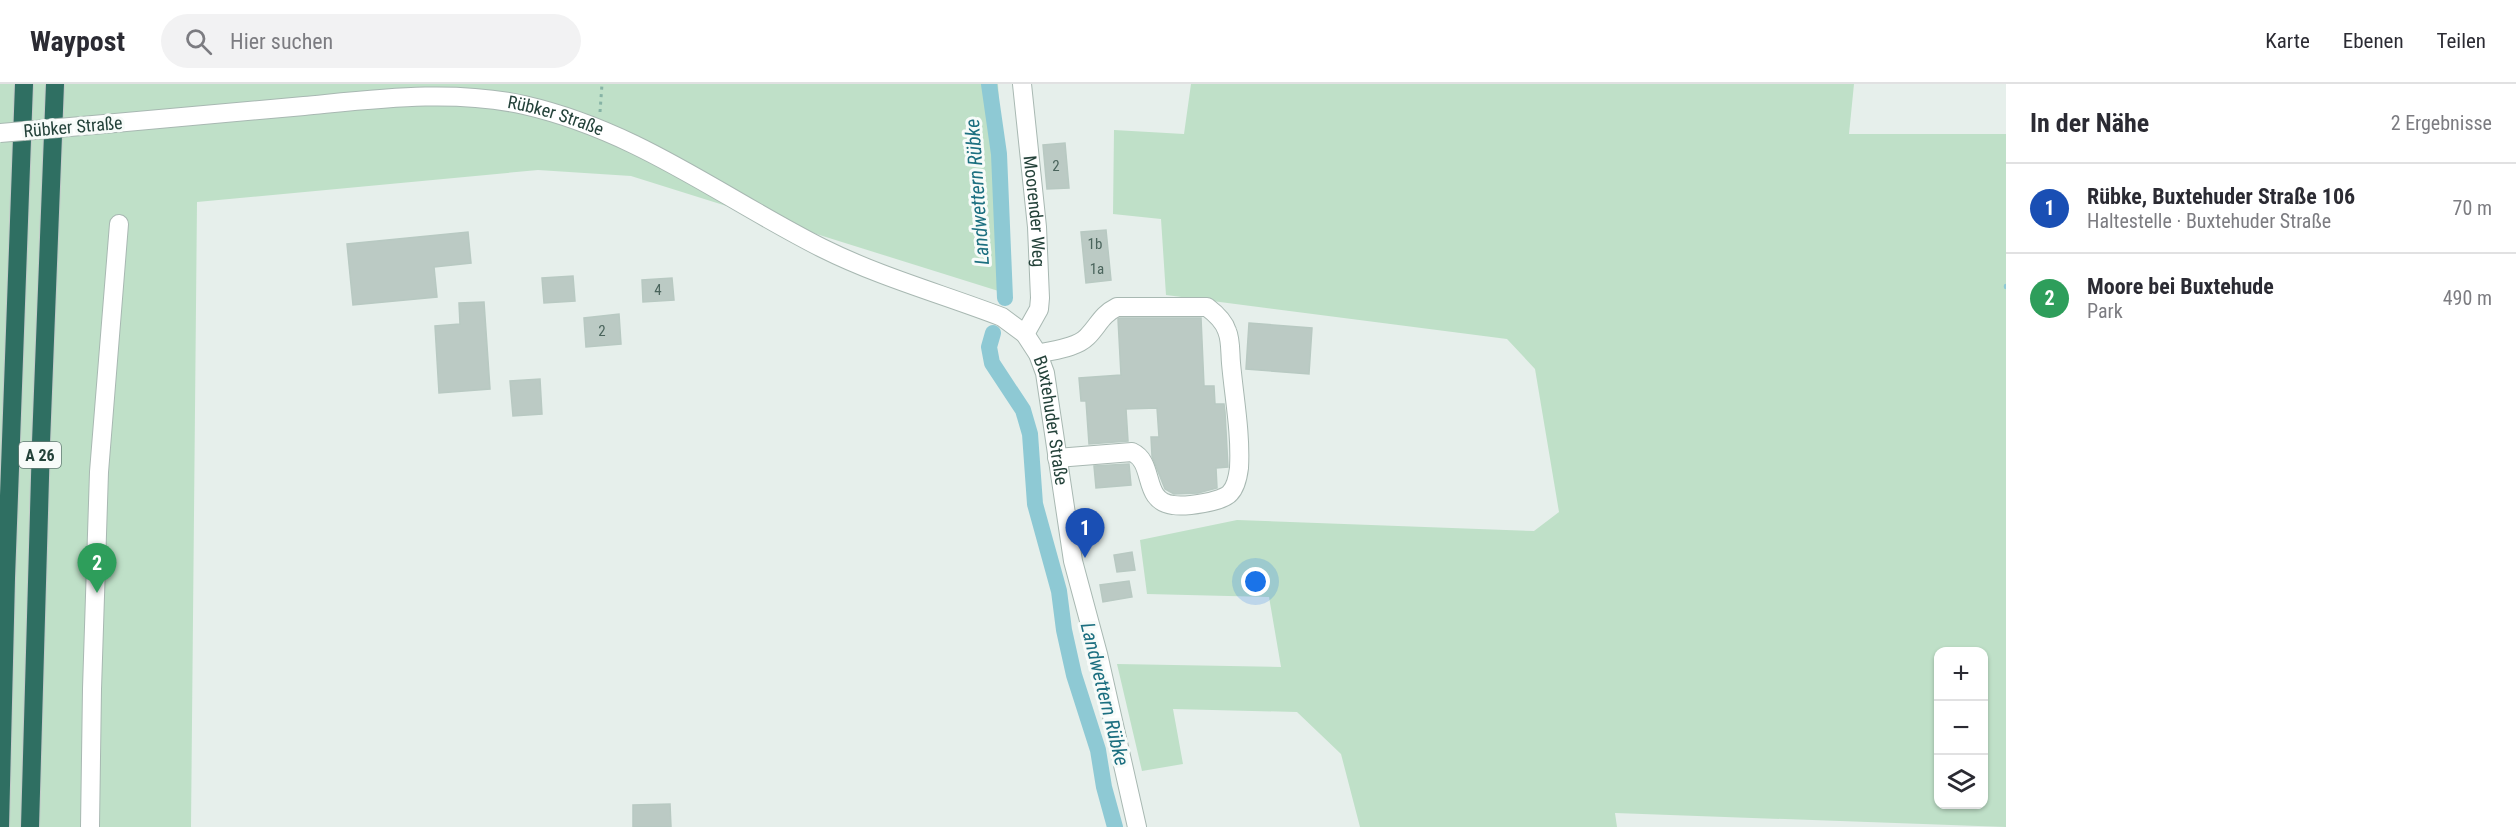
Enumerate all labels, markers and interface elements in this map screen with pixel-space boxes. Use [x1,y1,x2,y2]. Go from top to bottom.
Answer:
search box [161,14,581,68]
text: Waypost [30,25,125,58]
icon: search [182,25,215,58]
text: Hier suchen [230,29,333,54]
text: Karte [2265,29,2310,53]
text: Ebenen [2343,29,2404,53]
text: Teilen [2437,29,2486,53]
street label: Rübker Straße [506,91,607,140]
text: In der Nähe [2030,108,2149,138]
text: 2 Ergebnisse [2391,111,2492,135]
street label: Rübker Straße [23,112,123,141]
water label: Landwettern Rübke [960,118,994,266]
street label: Moorender Weg [1020,154,1050,268]
house number: 2 [1052,157,1060,175]
text: Rübke, Buxtehuder Straße 106 [2087,184,2355,209]
text: 1 [2044,196,2055,220]
text: 70 m [2453,196,2492,220]
text: Haltestelle · Buxtehuder Straße [2087,209,2331,233]
house number: 1b [1088,235,1102,253]
house number: 1a [1090,260,1104,278]
text: Moore bei Buxtehude [2087,274,2274,299]
house number: 4 [654,281,662,299]
text: 2 [2044,286,2055,310]
text: 490 m [2443,286,2492,310]
text: Park [2087,299,2123,323]
house number: 2 [598,322,606,340]
street label: Buxtehuder Straße [1030,353,1073,487]
road number: A 26 [19,442,61,468]
pin: 1 [1066,508,1104,558]
pin: 2 [78,544,116,593]
your location [1241,567,1270,596]
water label: Landwettern Rübke [1076,620,1134,768]
map controls [1934,647,1988,809]
button: + [1934,647,1988,701]
button: − [1934,701,1988,755]
button: layers [1934,755,1988,809]

